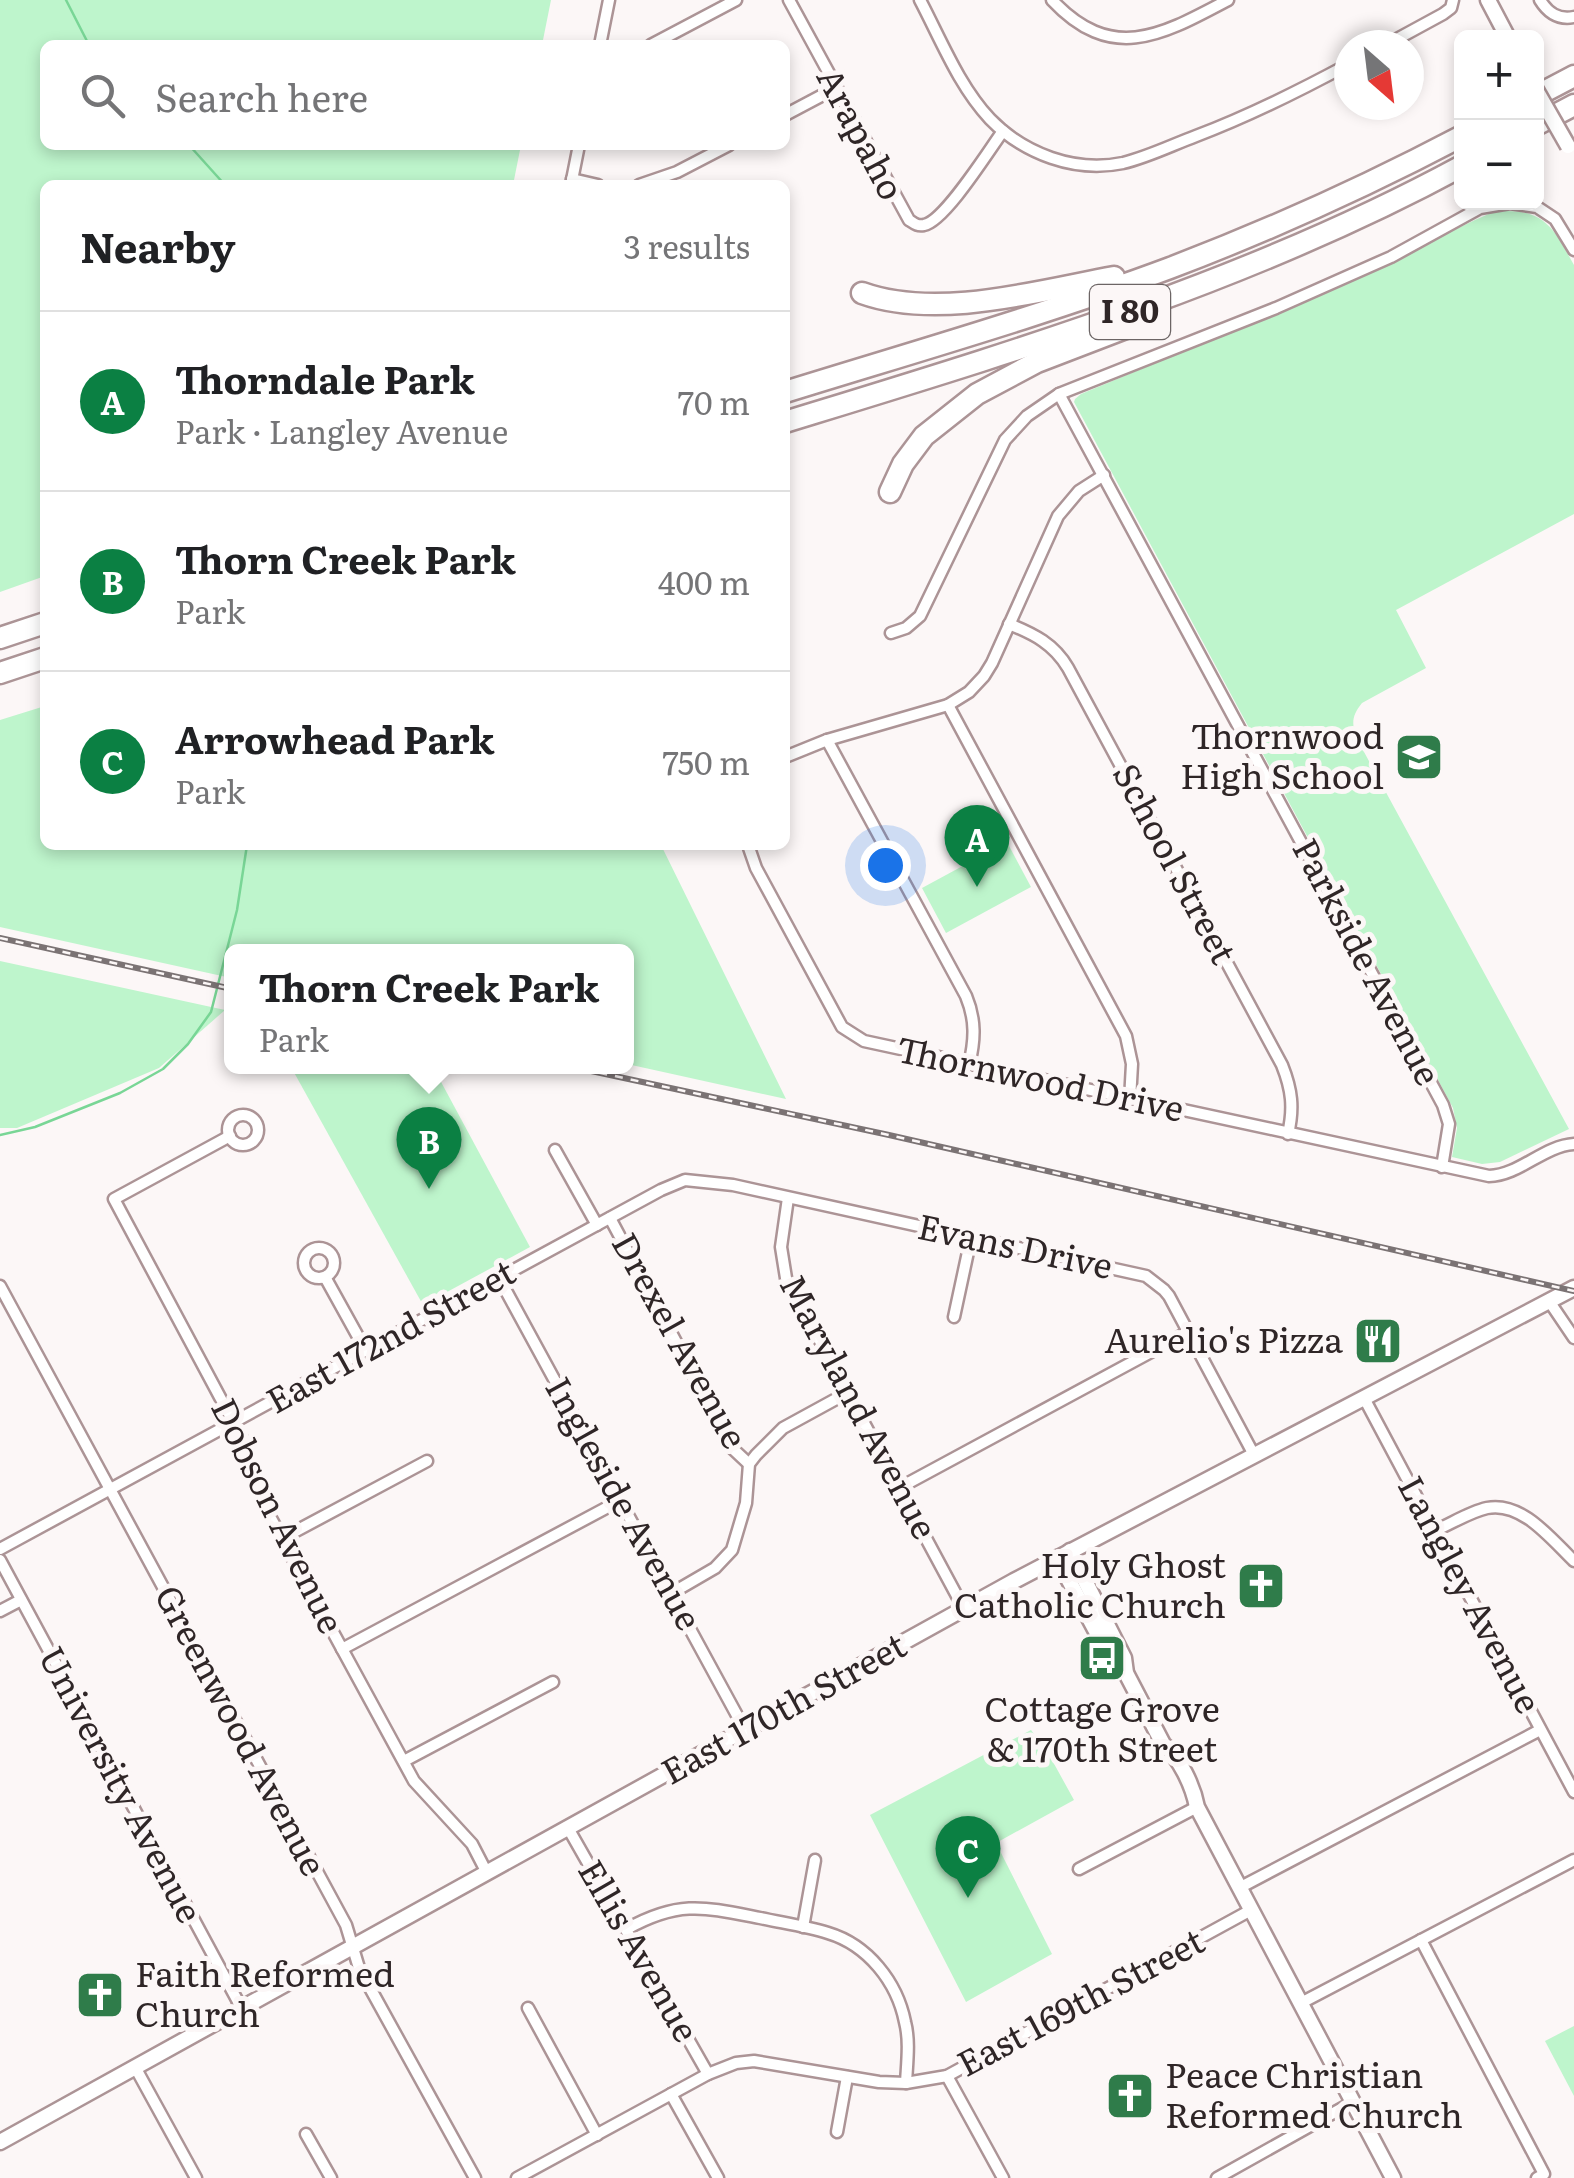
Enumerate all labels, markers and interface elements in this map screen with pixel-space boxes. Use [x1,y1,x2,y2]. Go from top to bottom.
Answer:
north arrow [1334,30,1424,120]
map controls [1454,30,1544,210]
button: + [1454,30,1544,120]
search box [40,40,790,150]
street label: Arapaho [806,57,919,208]
text: Search here [155,67,368,124]
icon: search [75,68,130,123]
button: − [1454,120,1544,210]
text: Nearby [80,214,236,276]
text: 3 results [624,221,750,269]
road number: I 80 [1090,285,1170,339]
text: Thorndale Park [175,349,475,406]
text: A [100,377,125,425]
text: 70 m [678,377,750,425]
text: Park · Langley Avenue [175,406,508,454]
text: Thorn Creek Park [175,529,516,586]
text: B [101,557,124,605]
text: 400 m [658,557,750,605]
text: Park [175,586,245,634]
place label: Thornwood High School [1180,708,1384,800]
text: Arrowhead Park [175,709,494,766]
school or university icon: Thornwood High School [1393,731,1445,783]
text: C [101,737,124,785]
text: 750 m [662,737,750,785]
street label: School Street [1102,753,1251,972]
text: Park [175,766,245,814]
pin: A [944,804,1010,887]
street label: Parkside Avenue [1282,828,1456,1093]
your location [860,840,911,891]
popup [224,944,634,1074]
text: Thorn Creek Park [259,957,599,1014]
text: Park [259,1014,329,1062]
street label: Thornwood Drive [892,1021,1189,1133]
pin: B [396,1106,462,1189]
street label: Evans Drive [914,1198,1118,1290]
street label: Drexel Avenue [601,1222,762,1457]
street label: East 172nd Street [256,1244,524,1424]
street label: Maryland Avenue [769,1264,952,1547]
place label: Aurelio's Pizza [1104,1312,1343,1364]
restaurant icon: Aurelio's Pizza [1352,1315,1404,1367]
street label: Ingleside Avenue [534,1366,717,1639]
street label: Dobson Avenue [200,1388,359,1641]
street label: Langley Avenue [1387,1466,1556,1722]
place label: Holy Ghost Catholic Church [954,1537,1226,1629]
church icon: Holy Ghost Catholic Church [1235,1560,1287,1612]
street label: Greenwood Avenue [144,1575,341,1884]
street label: East 170th Street [651,1617,915,1795]
bus stop icon: Cottage Grove & 170th Street [1076,1632,1128,1684]
street label: University Avenue [28,1636,217,1931]
place label: Cottage Grove & 170th Street [984,1681,1220,1773]
pin: C [936,1816,1000,1898]
street label: Ellis Avenue [567,1849,714,2050]
street label: East 169th Street [947,1913,1212,2087]
place label: Faith Reformed Church [135,1946,395,2038]
church icon: Faith Reformed Church [74,1969,126,2021]
place label: Peace Christian Reformed Church [1165,2047,1463,2139]
church icon: Peace Christian Reformed Church [1104,2070,1156,2122]

